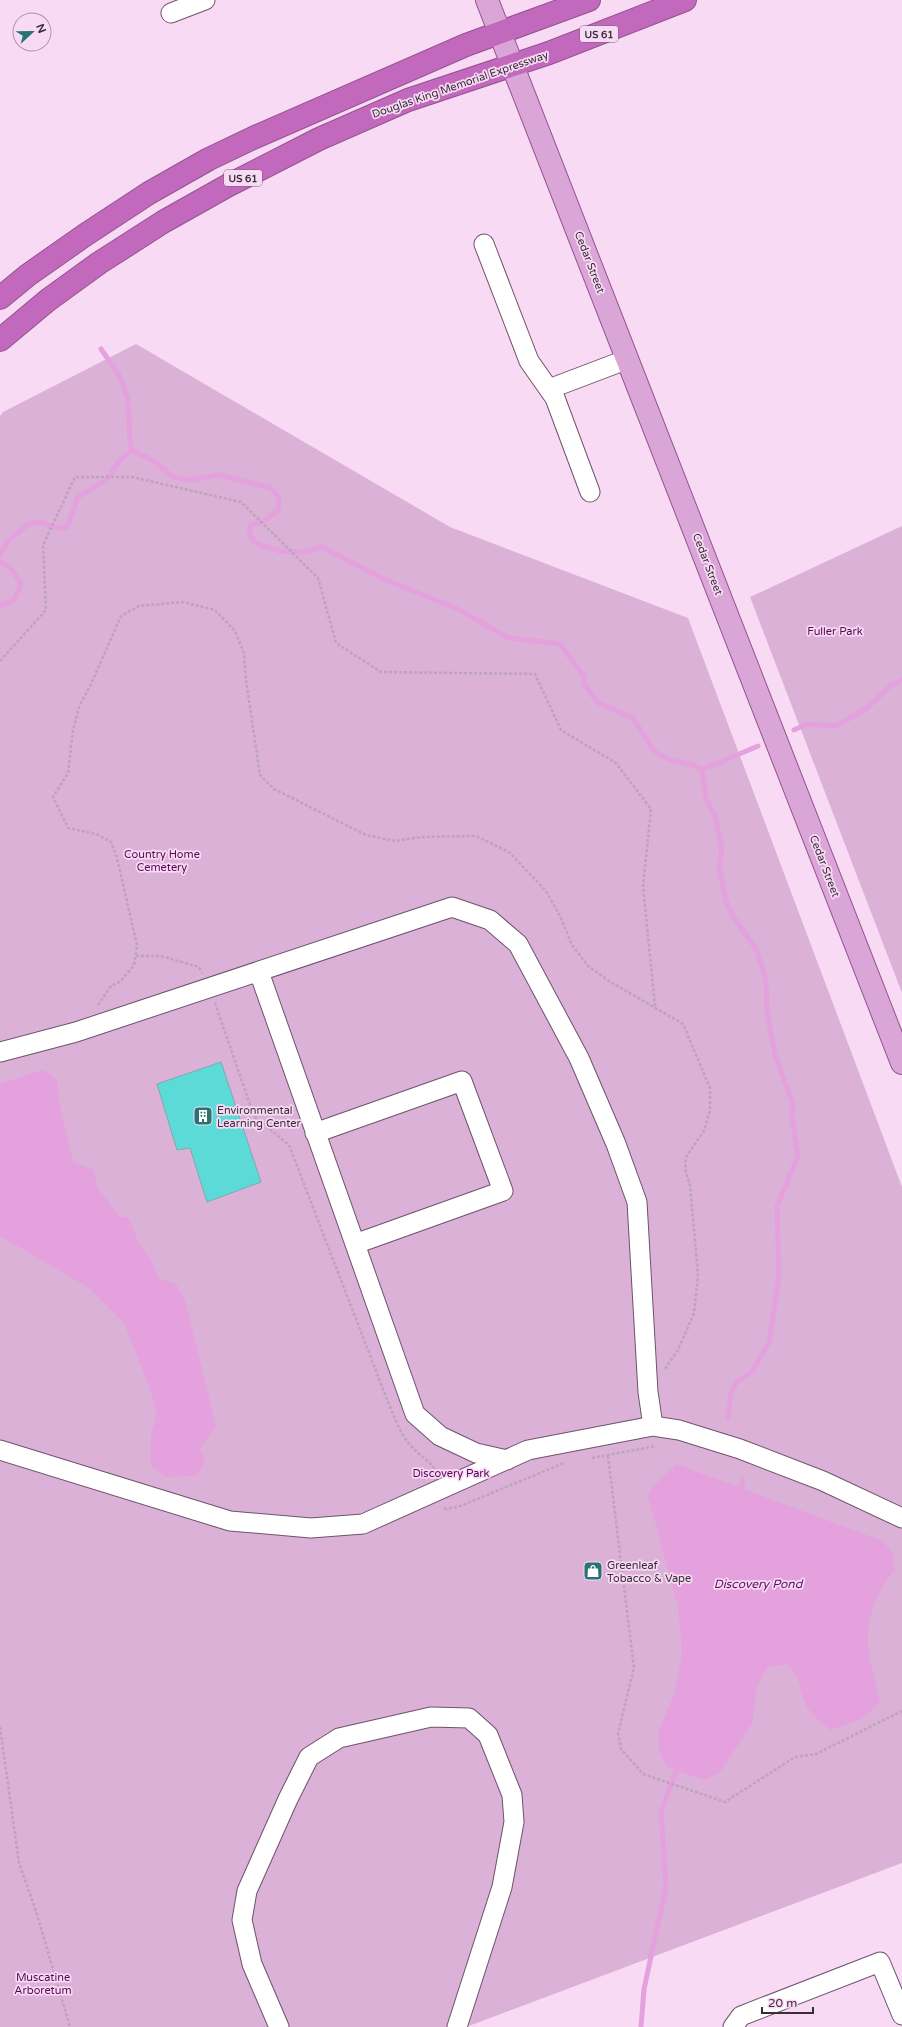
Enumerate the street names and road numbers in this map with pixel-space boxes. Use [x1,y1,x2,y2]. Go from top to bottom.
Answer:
road number: US 61 [580,26,618,42]
street label: Douglas King Memorial Expressway [370,48,550,121]
road number: US 61 [224,170,262,186]
street label: Cedar Street [572,229,607,295]
street label: Cedar Street [690,531,725,597]
street label: Cedar Street [807,833,842,899]

